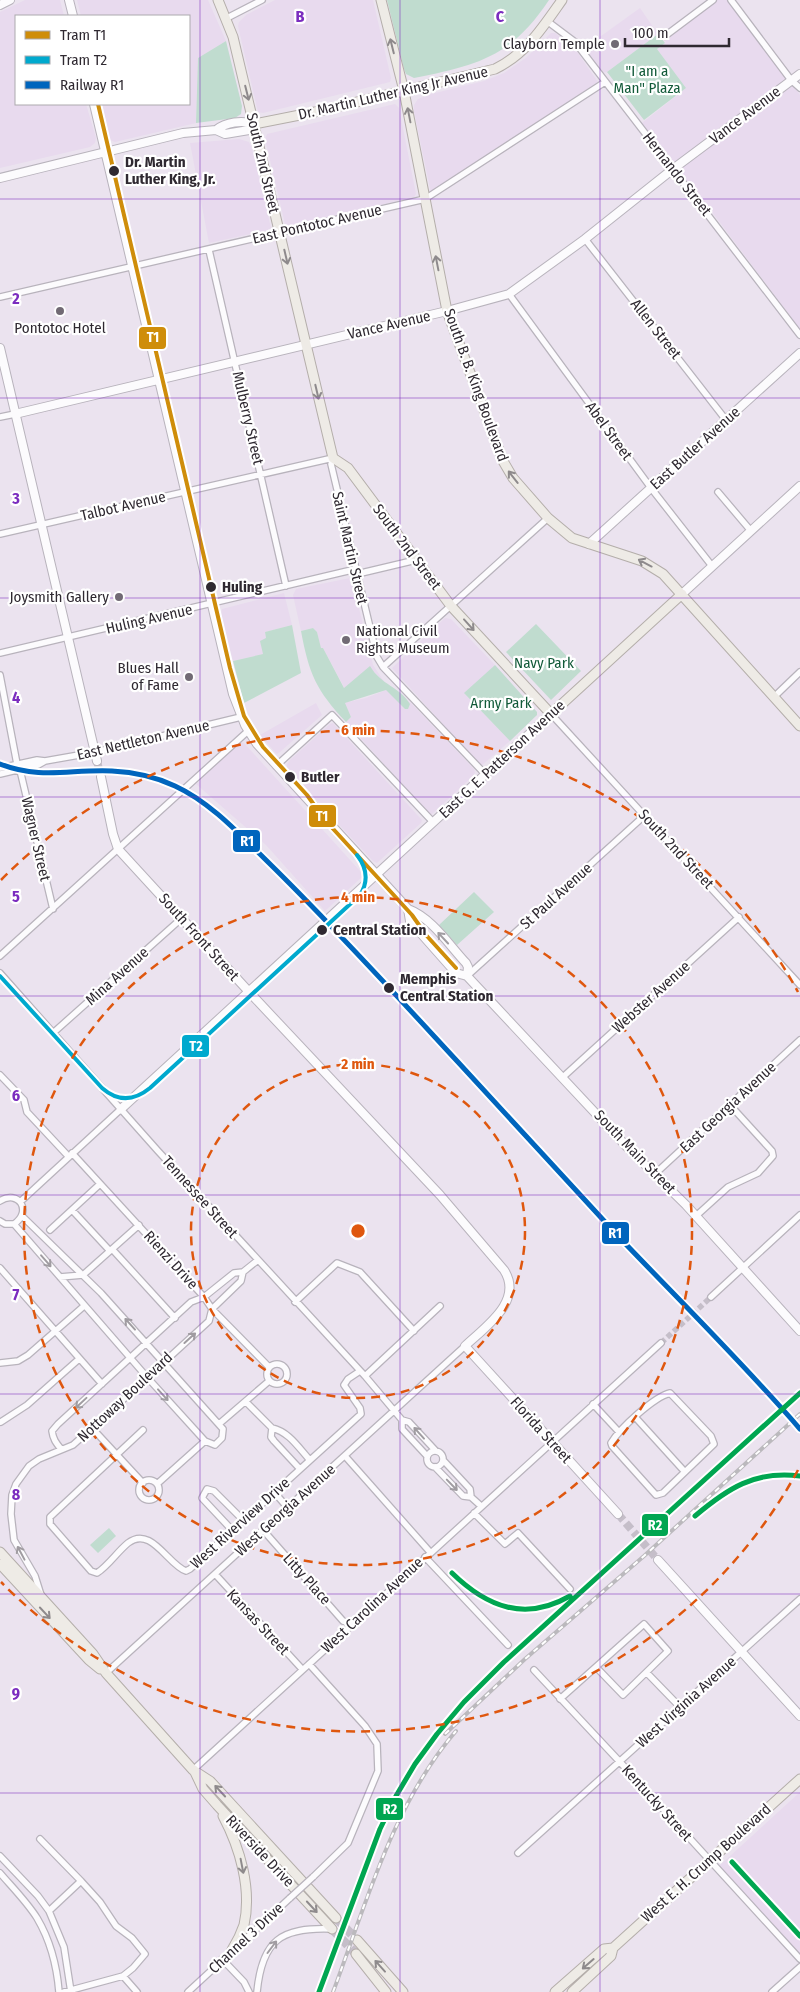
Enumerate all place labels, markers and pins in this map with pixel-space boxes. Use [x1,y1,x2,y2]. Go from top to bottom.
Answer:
place label: Clayborn Temple [503,35,605,53]
marker: Clayborn Temple [609,38,621,50]
place label: Dr. Martin Luther King, Jr. [125,153,216,188]
marker: Dr. Martin Luther King, Jr. [107,164,121,178]
marker: Pontotoc Hotel [54,305,66,317]
place label: Pontotoc Hotel [14,319,106,337]
place label: Huling [222,578,263,596]
marker: Huling [204,580,218,594]
place label: Joysmith Gallery [9,588,109,606]
marker: Joysmith Gallery [113,591,125,603]
place label: National Civil Rights Museum [356,622,449,657]
marker: National Civil Rights Museum [340,634,352,646]
place label: Blues Hall of Fame [117,659,179,694]
marker: Blues Hall of Fame [183,671,195,683]
place label: Butler [301,768,340,786]
marker: Butler [283,770,297,784]
place label: Central Station [333,921,426,939]
marker: Central Station [315,923,329,937]
place label: Memphis Central Station [400,970,493,1005]
marker: Memphis Central Station [382,981,396,995]
centre of rings [349,1222,367,1240]

